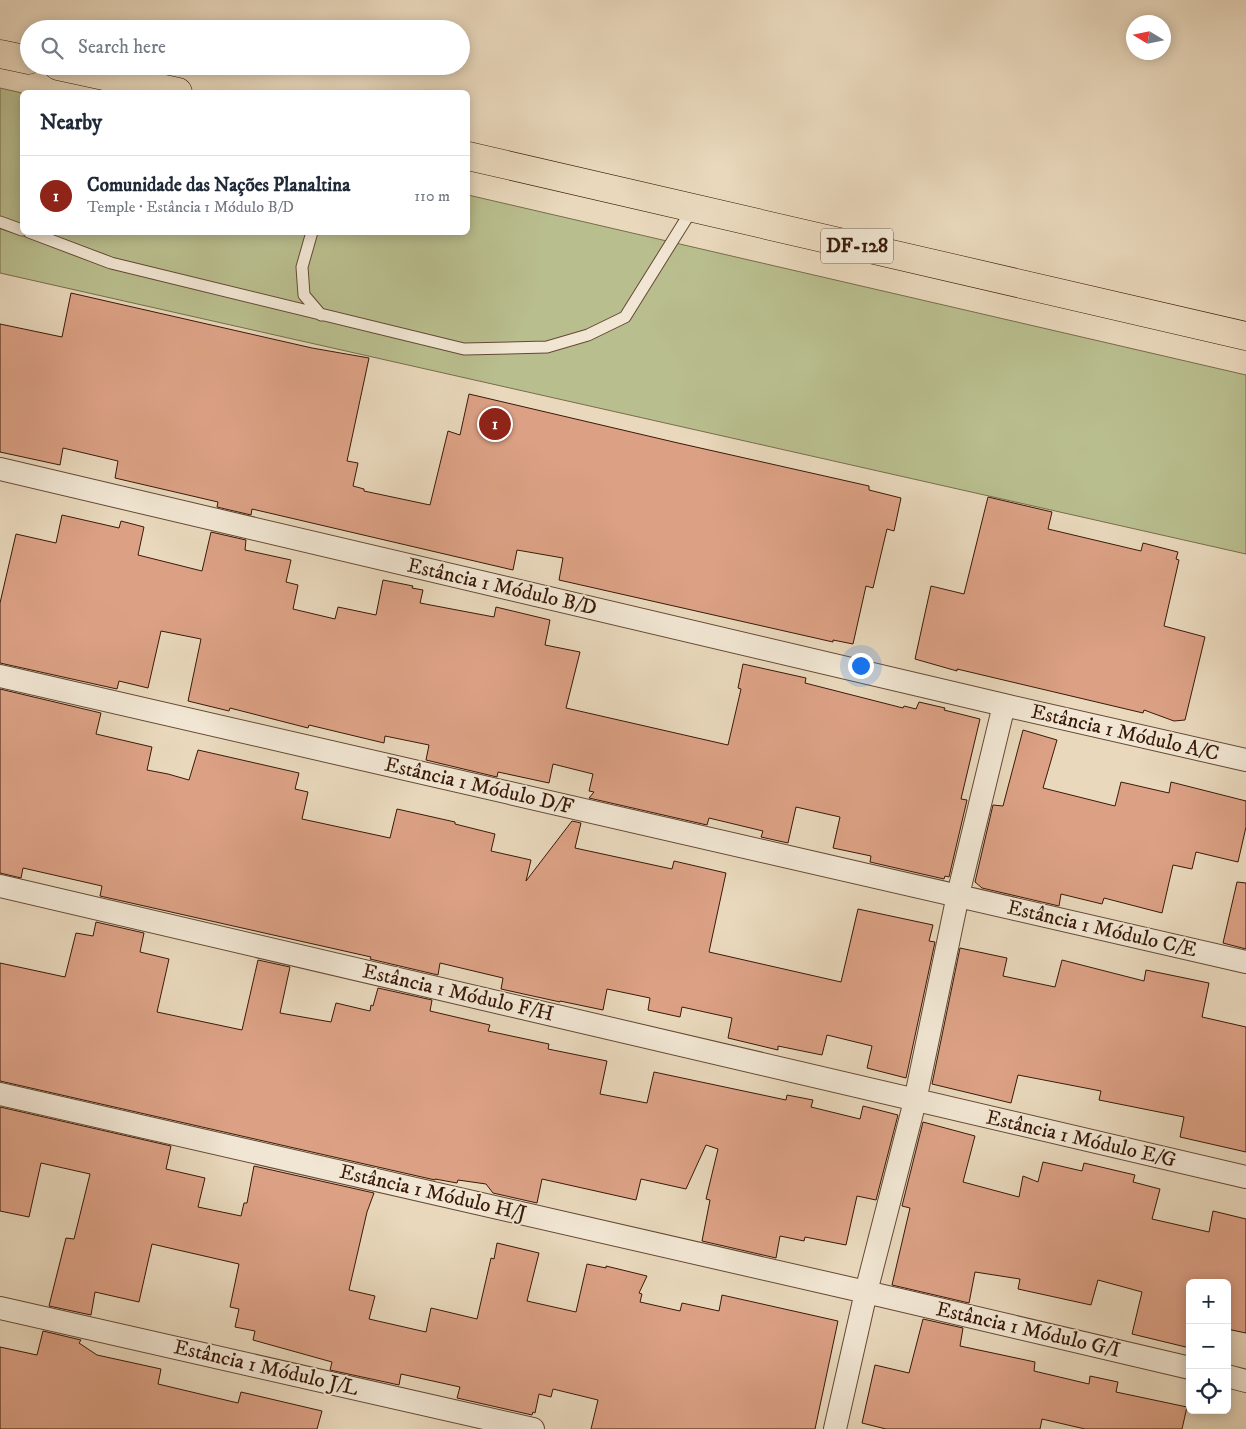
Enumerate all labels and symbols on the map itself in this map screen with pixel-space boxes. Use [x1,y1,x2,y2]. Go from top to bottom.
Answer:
north arrow [1126,15,1171,60]
road number: DF-128 [821,228,893,264]
pin: 1 [479,405,511,443]
street label: Estância 1 Módulo B/D [405,553,599,621]
your location [848,653,874,679]
street label: Estância 1 Módulo A/C [1028,699,1222,767]
street label: Estância 1 Módulo D/F [382,752,576,820]
street label: Estância 1 Módulo C/E [1005,895,1199,963]
street label: Estância 1 Módulo F/H [360,958,556,1028]
street label: Estância 1 Módulo E/G [983,1104,1179,1174]
street label: Estância 1 Módulo H/J [337,1159,529,1227]
street label: Estância 1 Módulo G/I [933,1296,1123,1364]
street label: Estância 1 Módulo J/L [171,1334,361,1402]

